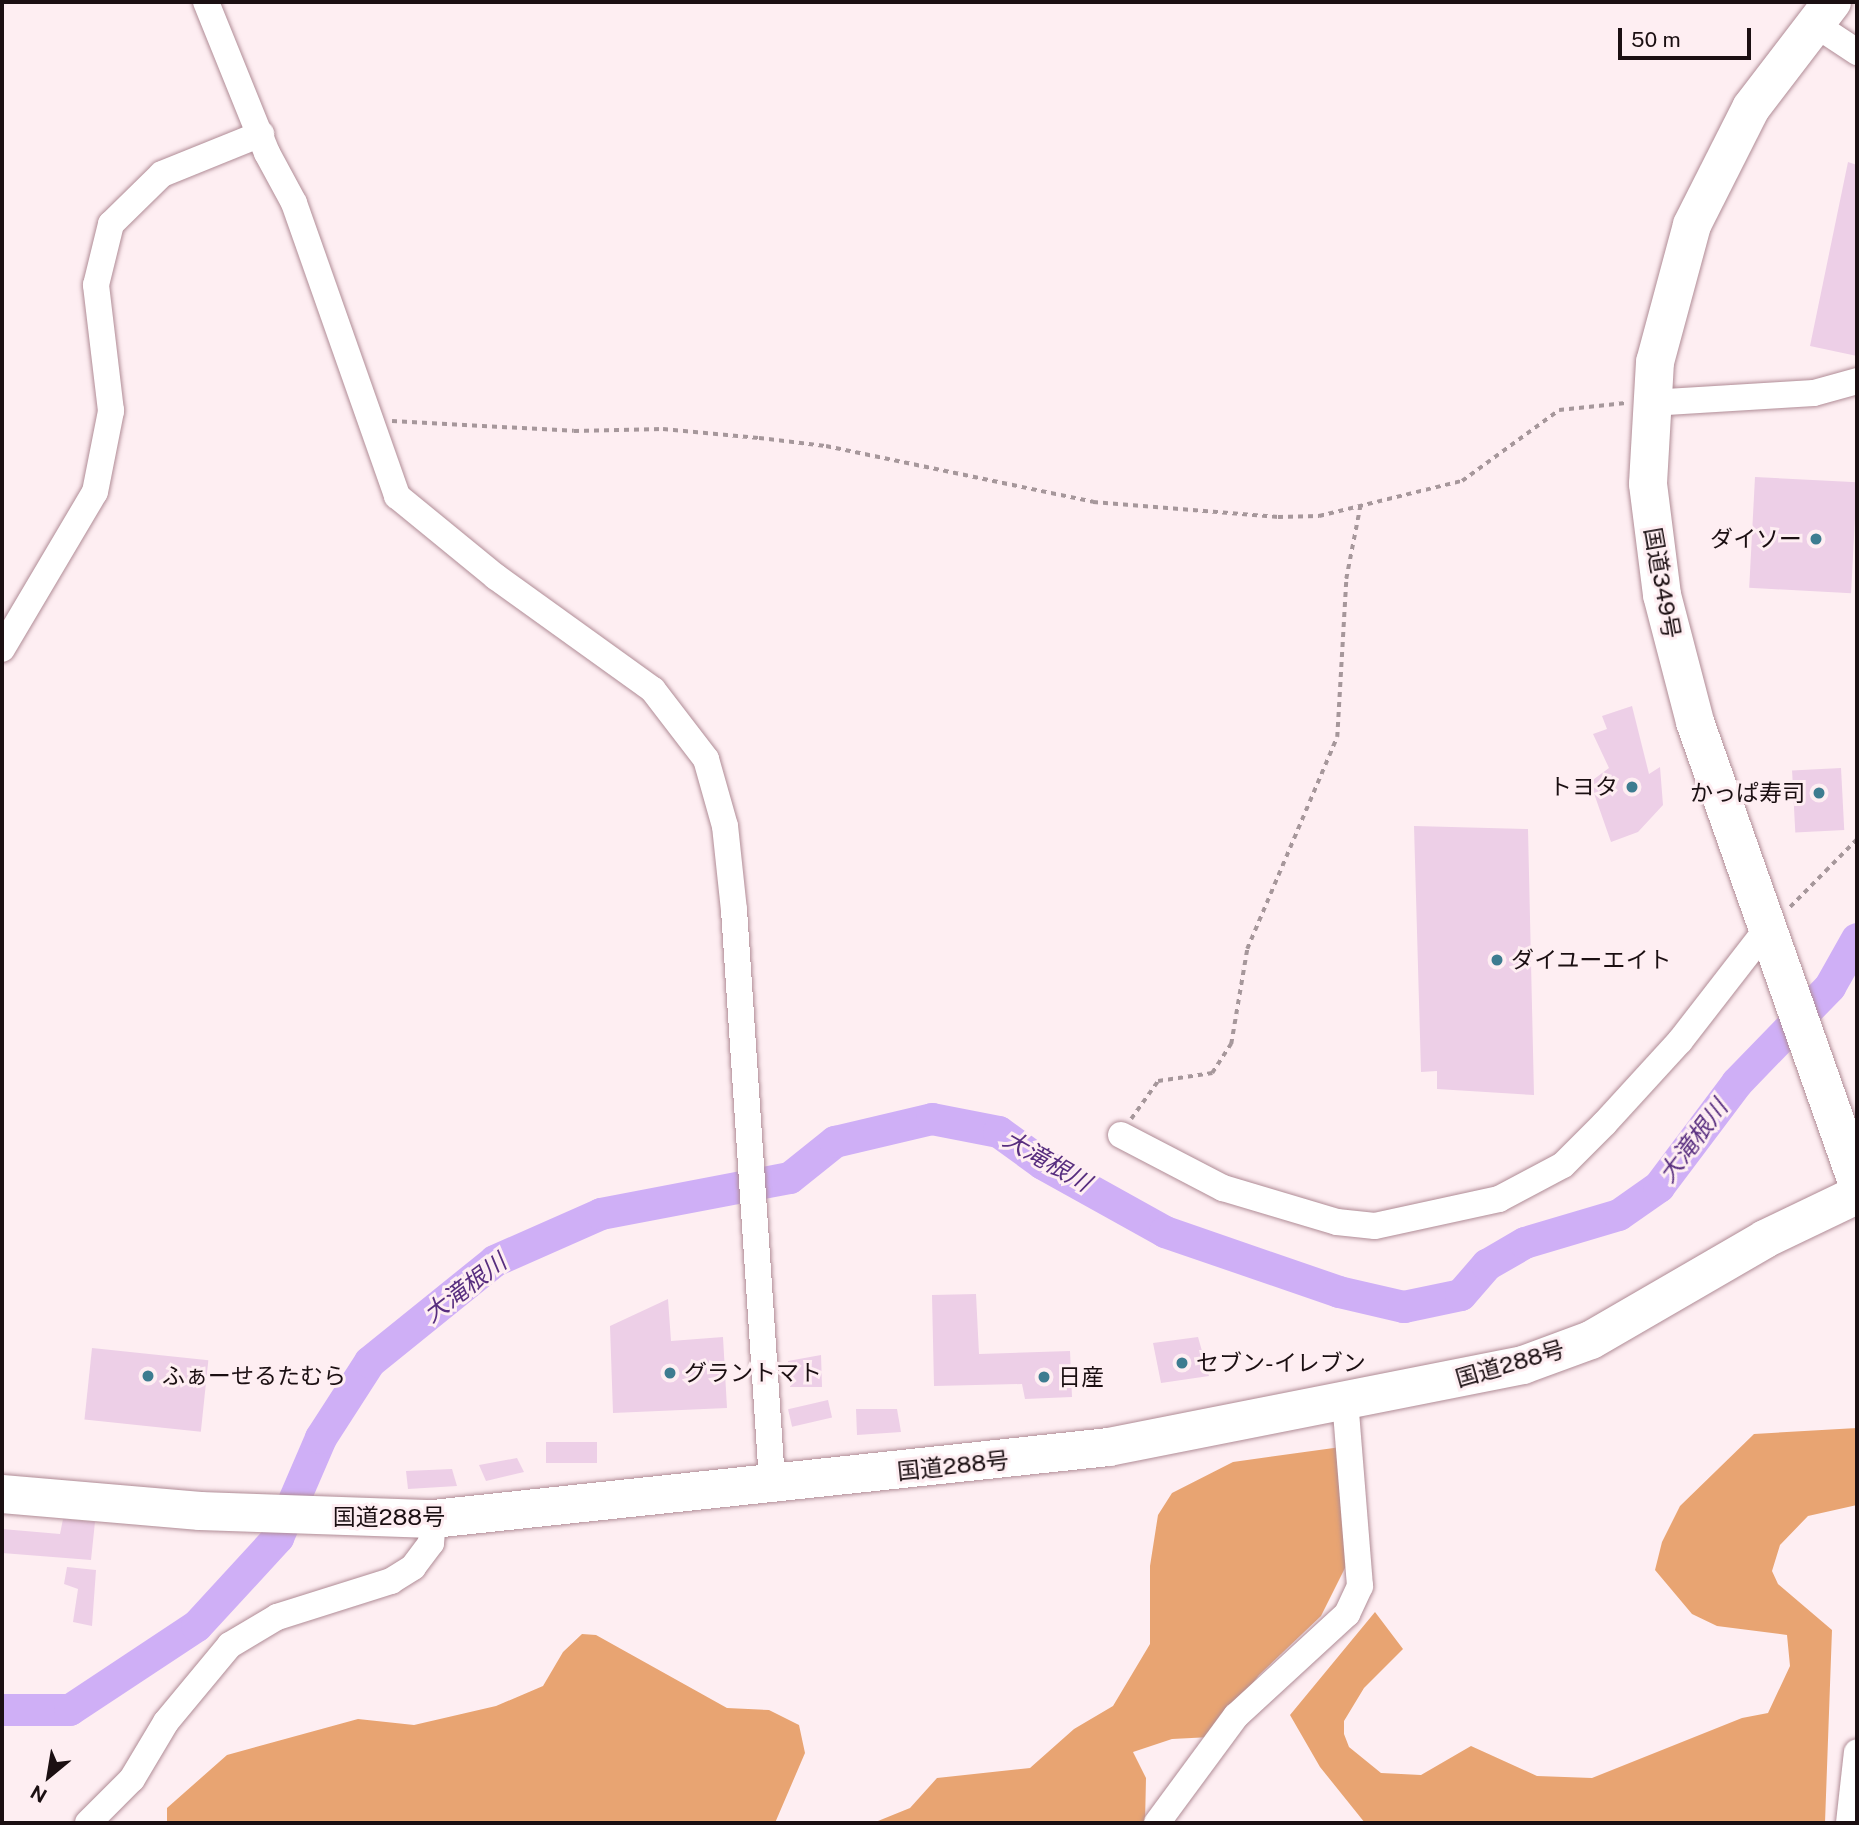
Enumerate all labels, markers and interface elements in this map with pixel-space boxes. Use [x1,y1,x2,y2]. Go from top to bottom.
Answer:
scale bar [1621,14,1754,58]
text: 50 m [1631,27,1681,52]
street label: 国道349号 [1639,525,1685,641]
place label: ダイソー [1710,525,1802,553]
marker: ダイソー [1808,531,1824,547]
place label: トヨタ [1549,773,1618,801]
marker: トヨタ [1624,779,1640,795]
place label: かっぱ寿司 [1690,779,1805,807]
marker: かっぱ寿司 [1811,785,1827,801]
place label: ダイユーエイト [1511,946,1672,974]
marker: ダイユーエイト [1489,952,1505,968]
water label: 大滝根川 [1653,1094,1733,1188]
water label: 大滝根川 [998,1125,1096,1197]
water label: 大滝根川 [418,1248,512,1328]
street label: 国道288号 [1452,1335,1568,1393]
place label: セブン-イレブン [1196,1349,1366,1377]
marker: セブン-イレブン [1174,1355,1190,1371]
place label: グラントマト [684,1359,822,1387]
place label: ふぁーせるたむら [162,1362,346,1390]
place label: 日産 [1058,1363,1104,1391]
marker: グラントマト [662,1365,678,1381]
marker: ふぁーせるたむら [140,1368,156,1384]
marker: 日産 [1036,1369,1052,1385]
street label: 国道288号 [896,1446,1010,1486]
street label: 国道288号 [333,1503,445,1531]
north arrow [14,1741,84,1811]
text: N [27,1781,50,1807]

